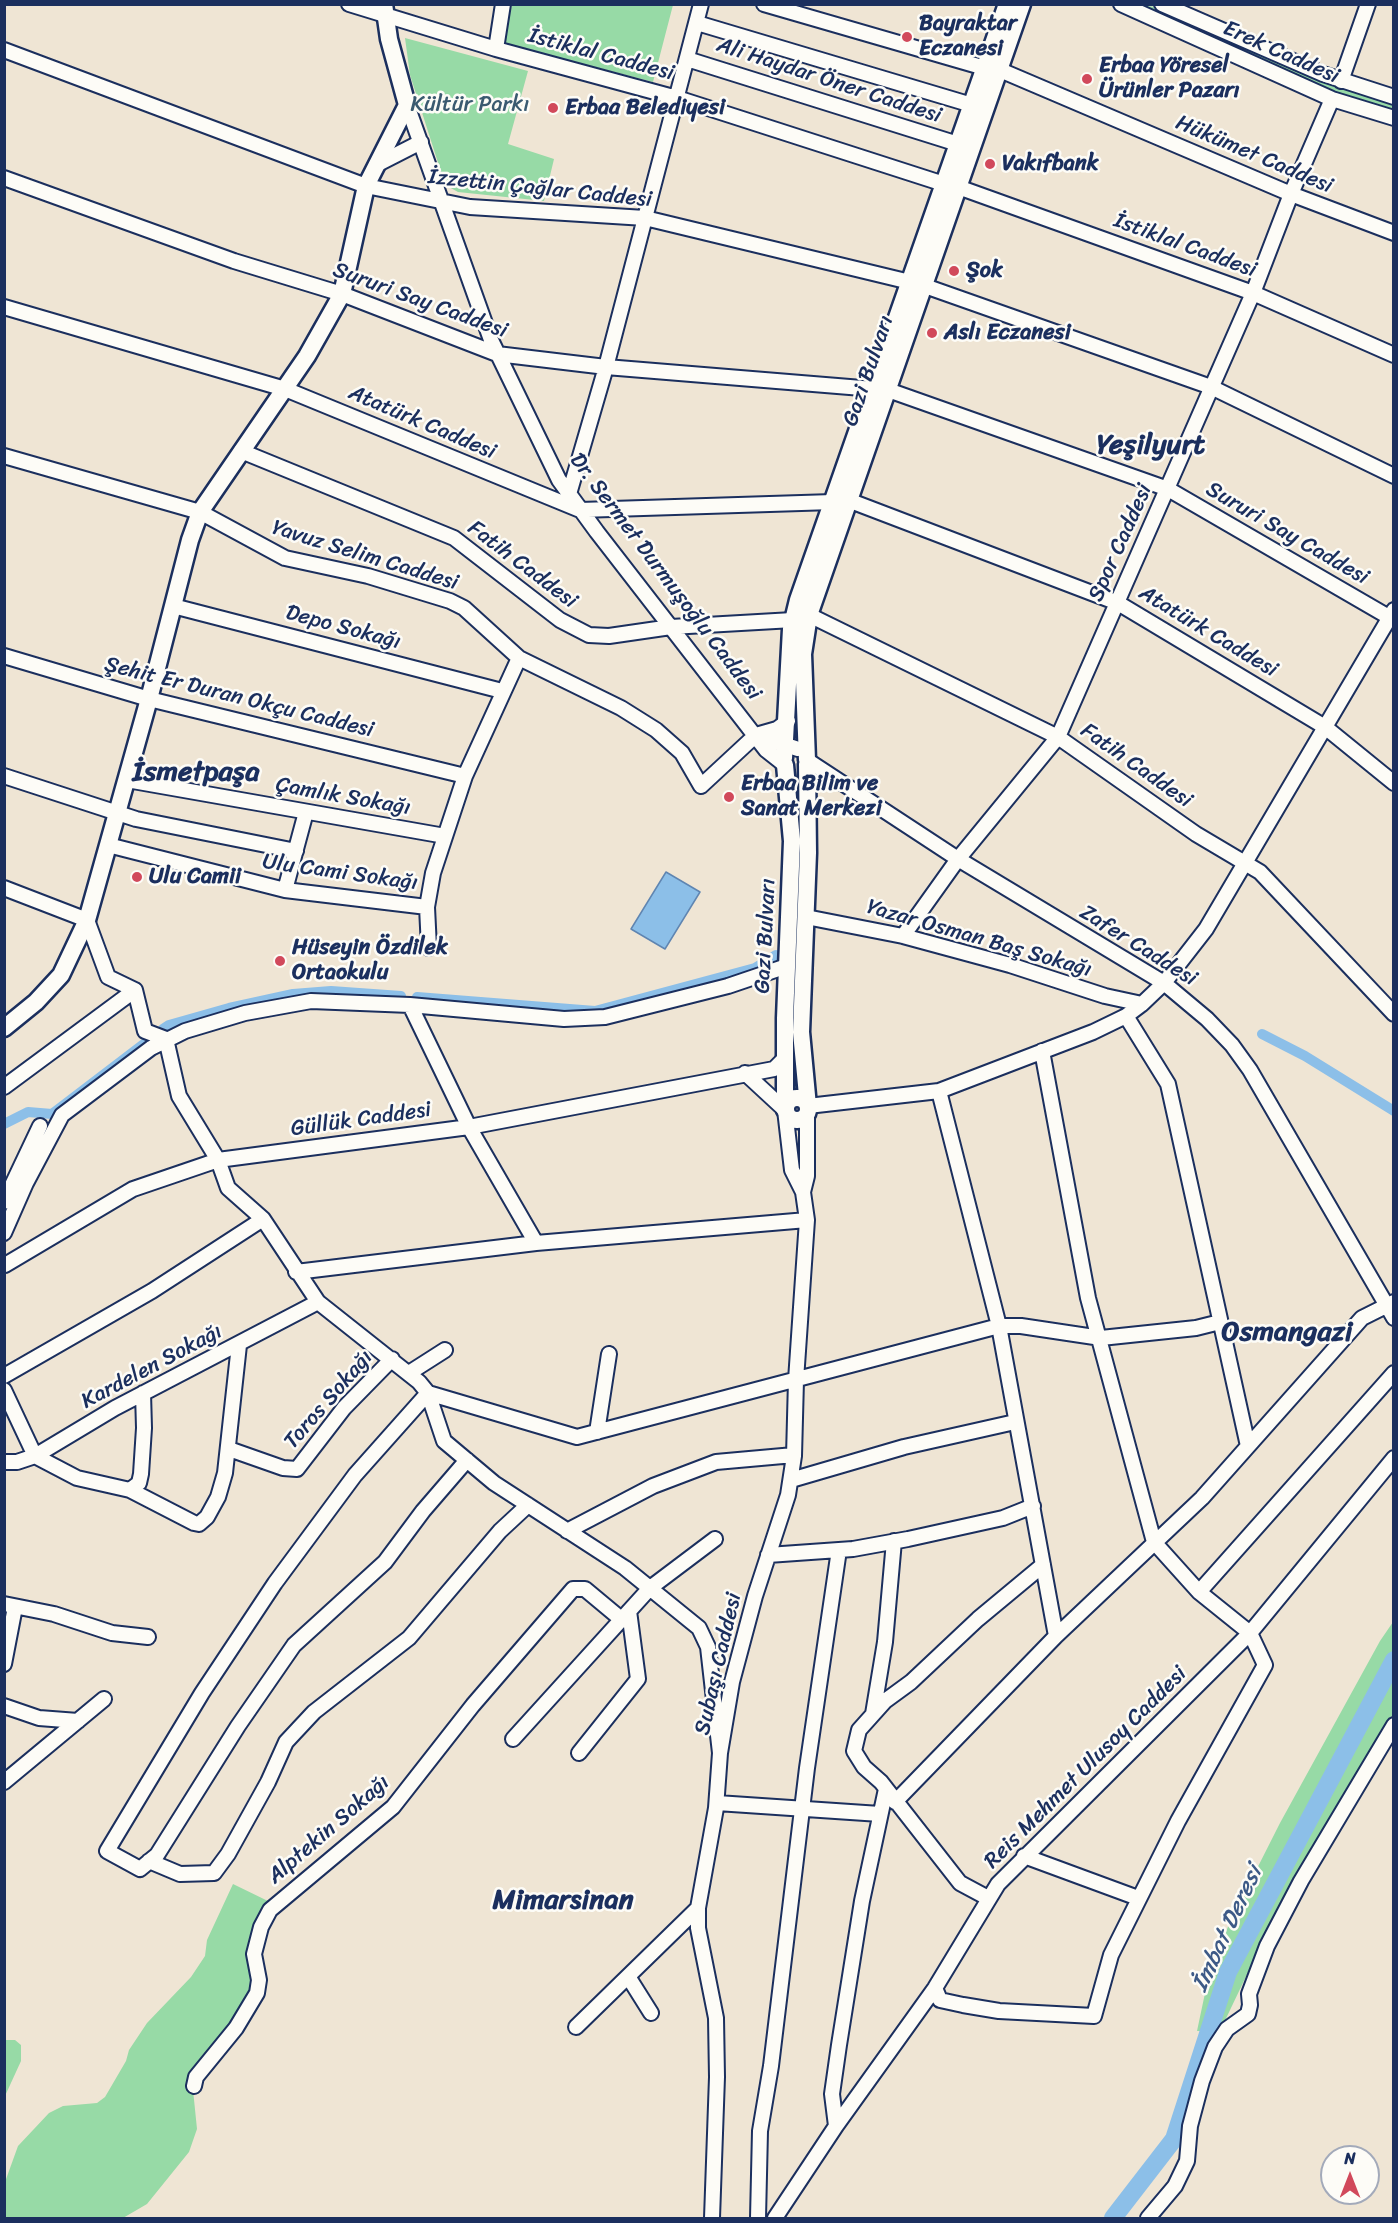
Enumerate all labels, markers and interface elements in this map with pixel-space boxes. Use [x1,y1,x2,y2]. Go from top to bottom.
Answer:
place label: Bayraktar Eczanesi [919,11,1017,62]
street label: Erek Caddesi [1219,16,1343,90]
street label: İstiklal Caddesi [525,23,677,87]
marker: Bayraktar Eczanesi [900,30,914,44]
street label: Ali Haydar Öner Caddesi [713,32,945,130]
place label: Erbaa Yöresel Ürünler Pazarı [1099,53,1240,104]
marker: Erbaa Yöresel Ürünler Pazarı [1080,72,1094,86]
park label: Kültür Parkı [411,92,529,118]
place label: Erbaa Belediyesi [565,95,725,121]
marker: Erbaa Belediyesi [546,101,560,115]
street label: Hükümet Caddesi [1172,110,1336,200]
place label: Vakıfbank [1002,151,1098,177]
marker: Vakıfbank [983,157,997,171]
street label: İzzettin Çağlar Caddesi [427,164,653,214]
street label: İstiklal Caddesi [1110,208,1260,284]
street label: Sururi Say Caddesi [329,257,511,345]
place label: Şok [966,258,1003,284]
marker: Şok [947,264,961,278]
street label: Gazi Bulvarı [838,312,900,430]
place label: Aslı Eczanesi [944,320,1071,346]
marker: Aslı Eczanesi [925,326,939,340]
street label: Atatürk Caddesi [344,380,500,466]
district label: Yeşilyurt [1097,429,1205,463]
street label: Dr. Sermet Durmuşoğlu Caddesi [563,448,767,706]
street label: Sururi Say Caddesi [1201,477,1373,591]
street label: Spor Caddesi [1083,480,1159,606]
street label: Yavuz Selim Caddesi [269,515,461,597]
street label: Fatih Caddesi [462,515,582,615]
street label: Atatürk Caddesi [1134,580,1282,684]
street label: Depo Sokağı [283,600,403,656]
street label: Şehit Er Duran Okçu Caddesi [102,652,376,744]
street label: Fatih Caddesi [1075,718,1197,814]
district label: İsmetpaşa [133,756,259,790]
place label: Erbaa Bilim ve Sanat Merkezi [741,771,882,822]
street label: Çamlık Sokağı [274,772,412,822]
marker: Erbaa Bilim ve Sanat Merkezi [722,790,736,804]
street label: Ulu Cami Sokağı [261,849,419,897]
place label: Ulu Camii [149,864,241,890]
marker: Ulu Camii [130,870,144,884]
street label: Gazi Bulvarı [750,878,782,994]
street label: Yazar Osman Baş Sokağı [864,894,1094,984]
street label: Zafer Caddesi [1075,900,1201,992]
place label: Hüseyin Özdilek Ortaokulu [292,935,448,986]
marker: Hüseyin Özdilek Ortaokulu [273,954,287,968]
street label: Güllük Caddesi [289,1097,433,1143]
district label: Osmangazi [1221,1316,1353,1350]
street label: Kardelen Sokağı [77,1319,227,1415]
street label: Toros Sokağı [279,1345,379,1455]
street label: Subaşı Caddesi [690,1590,748,1738]
street label: Reis Mehmet Ulusoy Caddesi [979,1661,1193,1875]
street label: Alptekin Sokağı [263,1770,395,1890]
water label: İmbat Deresi [1186,1862,1270,1996]
district label: Mimarsinan [492,1884,634,1918]
text: N [1344,2144,1356,2173]
north arrow [1320,2145,1380,2205]

